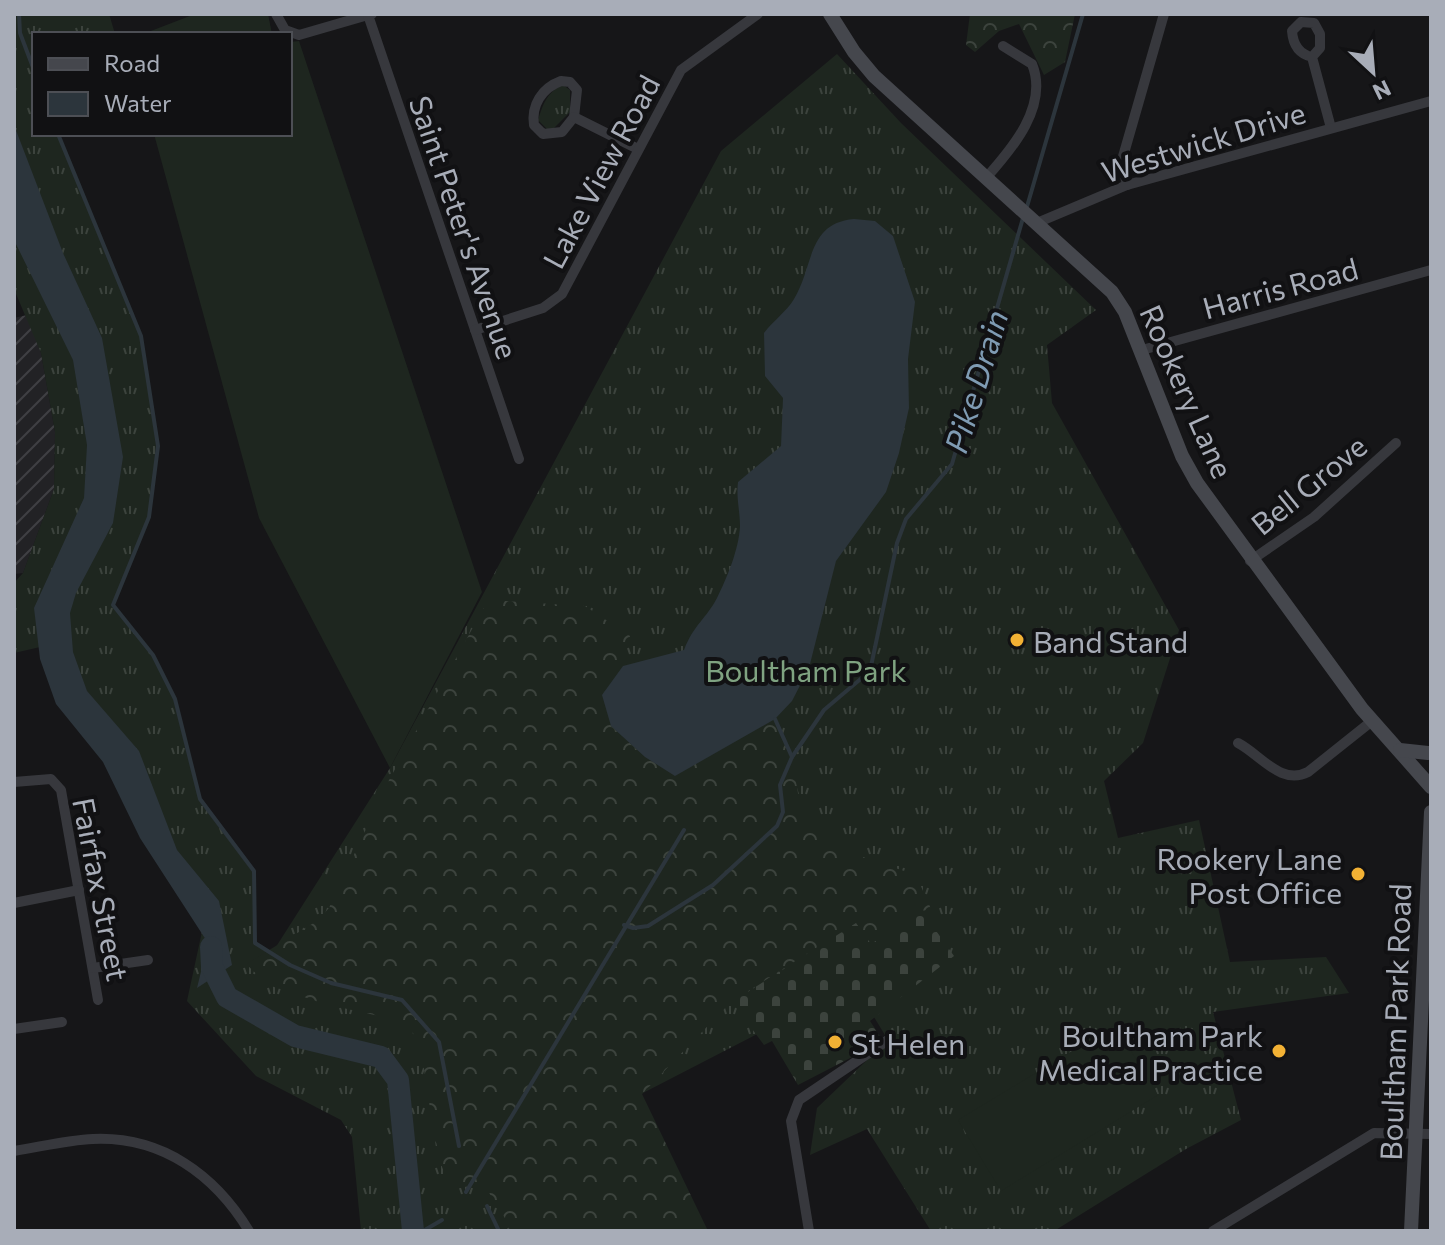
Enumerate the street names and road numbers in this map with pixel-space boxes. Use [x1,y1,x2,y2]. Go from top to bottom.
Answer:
street label: Lake View Road [534,68,666,274]
street label: Saint Peter's Avenue [403,91,527,363]
street label: Westwick Drive [1097,92,1309,190]
street label: Harris Road [1198,249,1362,325]
street label: Rookery Lane [1133,299,1243,483]
street label: Bell Grove [1243,426,1373,542]
street label: Fairfax Street [66,794,138,984]
street label: Boultham Park Road [1371,883,1417,1161]

